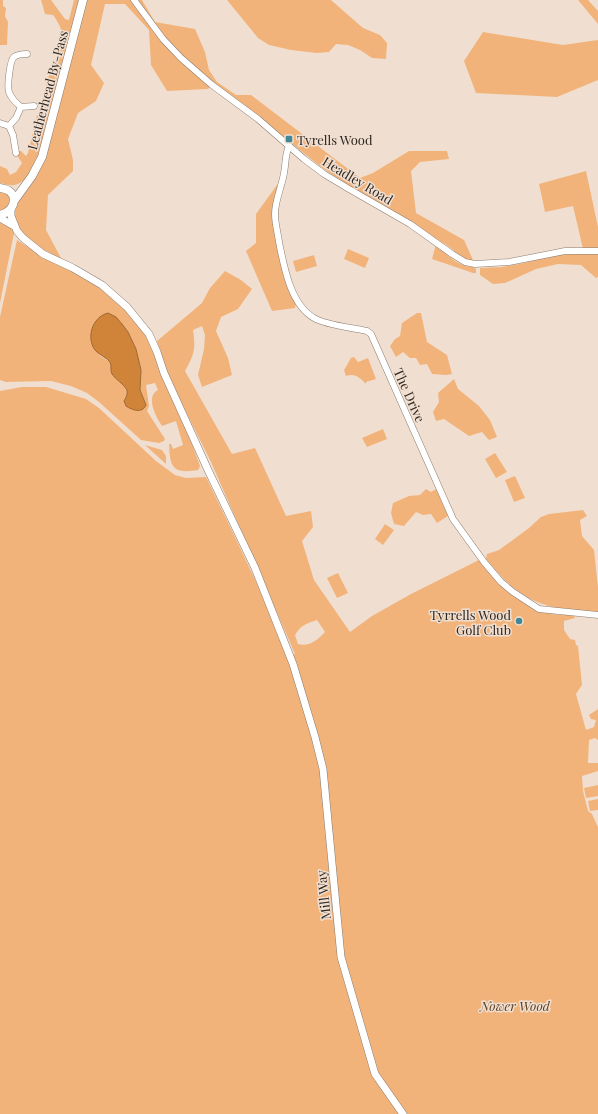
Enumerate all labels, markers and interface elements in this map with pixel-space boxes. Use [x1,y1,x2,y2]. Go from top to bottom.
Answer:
street label: Leatherhead By-Pass [23,28,71,152]
place label: Tyrells Wood [297,131,373,148]
marker: Tyrells Wood [284,134,294,144]
street label: Headley Road [320,152,397,208]
street label: The Drive [391,365,430,425]
place label: Tyrrells Wood Golf Club [430,606,511,638]
marker: Tyrrells Wood Golf Club [514,616,524,626]
street label: Mill Way [312,869,334,920]
park label: Nower Wood [479,997,551,1014]

